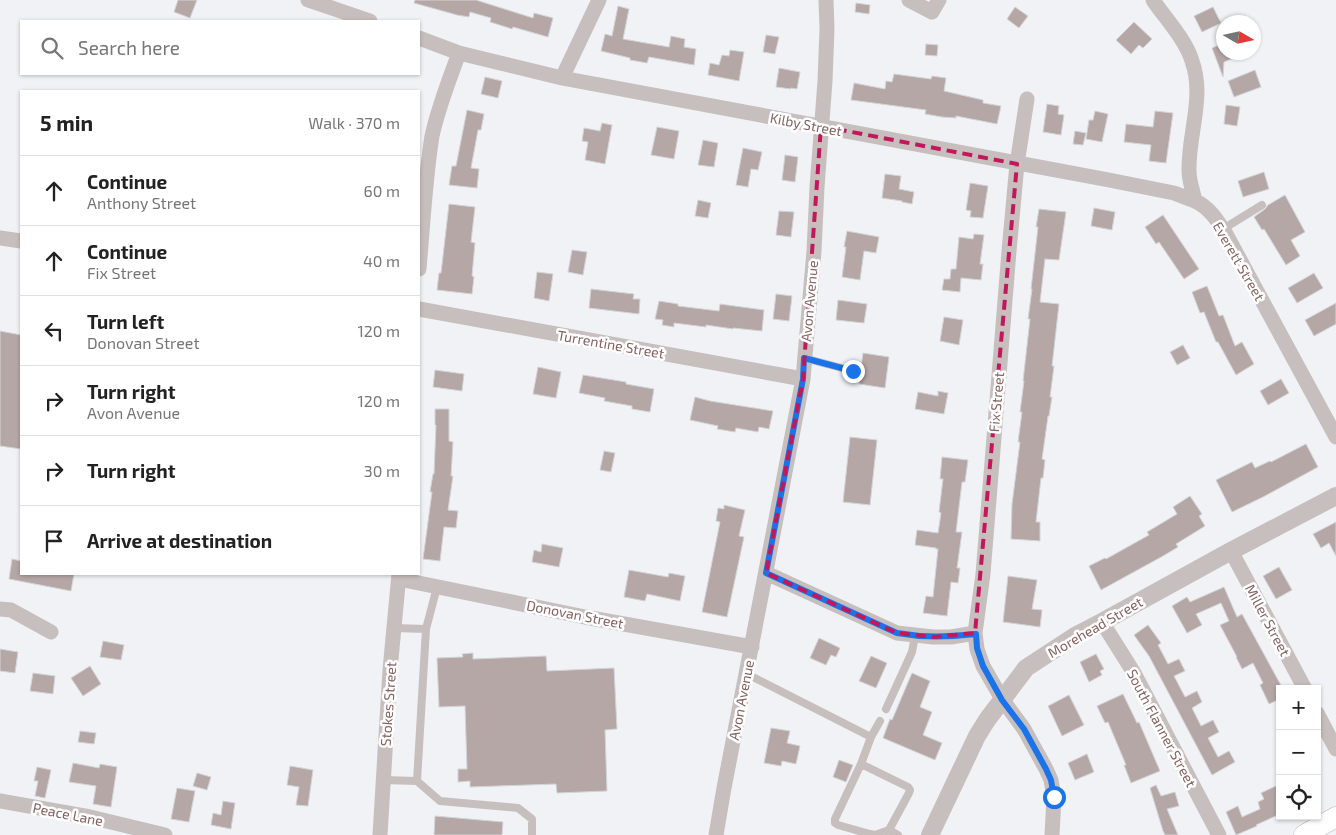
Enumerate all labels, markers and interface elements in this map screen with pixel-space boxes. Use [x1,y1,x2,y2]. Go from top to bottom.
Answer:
north arrow [1216,15,1261,60]
search box [20,20,420,75]
icon: search [38,34,66,62]
text: Search here [78,36,180,59]
street label: Kilby Street [769,109,843,139]
text: 5 min [40,110,93,135]
text: Walk · 370 m [308,113,400,132]
text: Continue [87,170,167,193]
icon: ahead [40,177,68,205]
text: 60 m [364,181,400,200]
text: Anthony Street [87,193,196,212]
street label: Everett Street [1210,218,1268,304]
text: Continue [87,240,167,263]
icon: ahead [40,247,68,275]
text: 40 m [363,251,400,270]
street label: Avon Avenue [797,260,821,342]
text: Fix Street [87,263,156,282]
text: Turn left [87,310,164,333]
icon: left [40,317,68,345]
text: 120 m [357,321,400,340]
street label: Turrentine Street [556,326,666,362]
text: Donovan Street [87,333,200,352]
route end [842,360,865,383]
street label: Fix Street [985,371,1007,433]
text: Turn right [87,380,175,403]
icon: right [40,387,68,415]
text: 120 m [357,391,400,410]
text: Avon Avenue [87,403,180,422]
icon: right [40,457,68,485]
text: Turn right [87,459,175,482]
text: 30 m [364,461,400,480]
icon: arrive [40,527,68,555]
text: Arrive at destination [87,529,272,552]
street label: Miller Street [1242,581,1294,659]
street label: Morehead Street [1045,593,1145,661]
street label: Donovan Street [525,596,625,632]
street label: Avon Avenue [725,658,757,742]
street label: Stokes Street [377,661,399,747]
street label: South Flanner Street [1124,666,1200,790]
map controls [1276,685,1321,820]
button: + [1276,685,1321,730]
button: − [1276,730,1321,775]
button: locate [1276,775,1321,820]
route start [1043,786,1066,809]
street label: Peace Lane [31,799,105,829]

